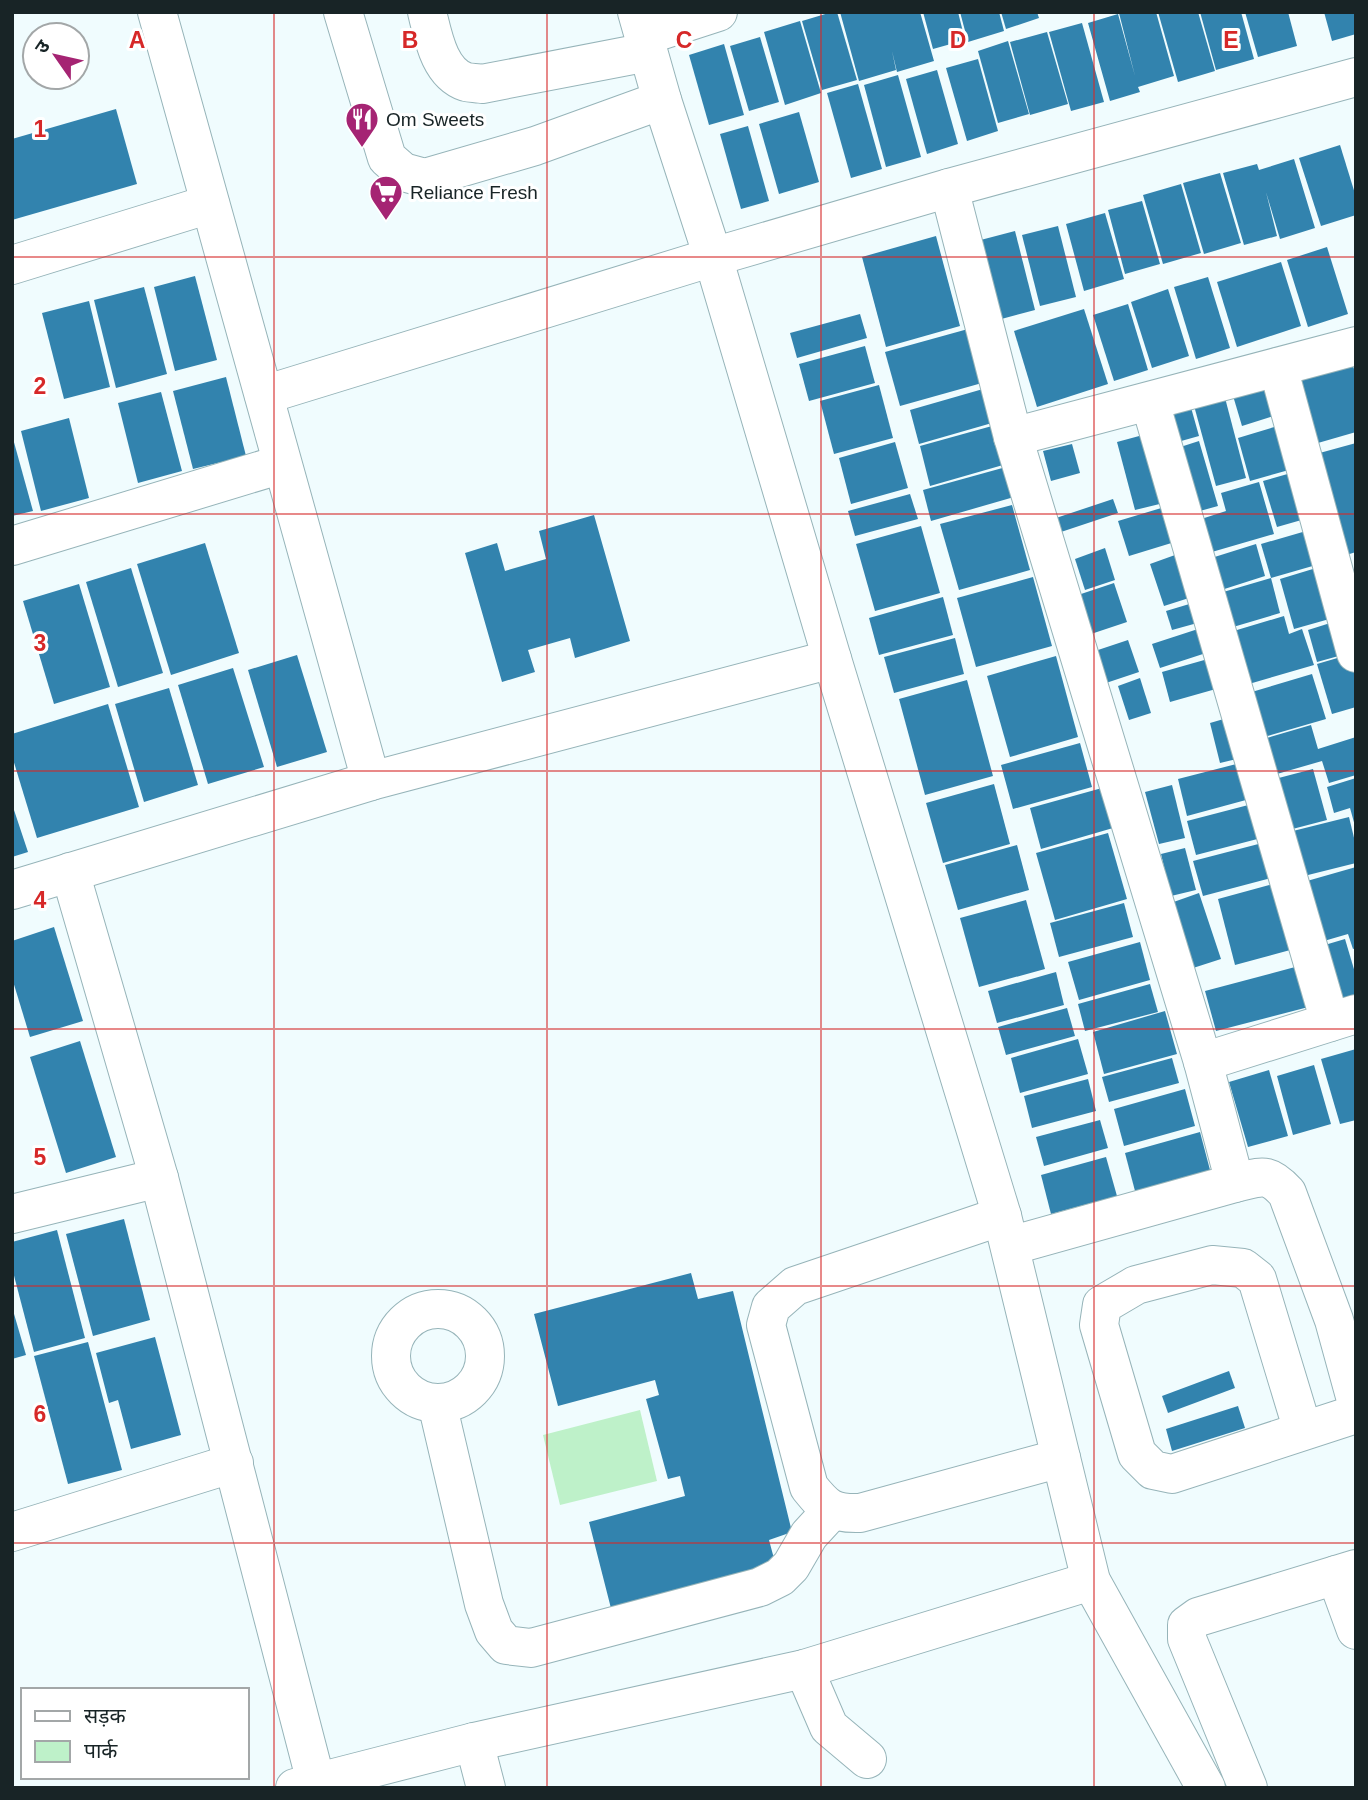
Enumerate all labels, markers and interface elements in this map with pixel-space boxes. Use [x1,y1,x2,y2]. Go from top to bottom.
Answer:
north arrow [21,21,91,91]
text: A [129,27,145,53]
text: B [402,27,418,53]
text: C [676,27,692,53]
text: D [950,27,966,53]
text: E [1223,27,1239,53]
text: उ [31,36,55,57]
restaurant icon: Om Sweets [343,100,381,149]
place label: Om Sweets [386,109,484,130]
text: 1 [34,116,47,142]
supermarket icon: Reliance Fresh [367,173,405,222]
place label: Reliance Fresh [410,182,538,203]
text: 2 [34,373,46,399]
text: 3 [34,630,46,656]
text: 4 [34,887,47,913]
text: 5 [34,1144,47,1170]
text: 6 [34,1401,46,1427]
legend [21,1688,248,1779]
text: सड़क [84,1704,126,1727]
text: पार्क [84,1739,118,1762]

